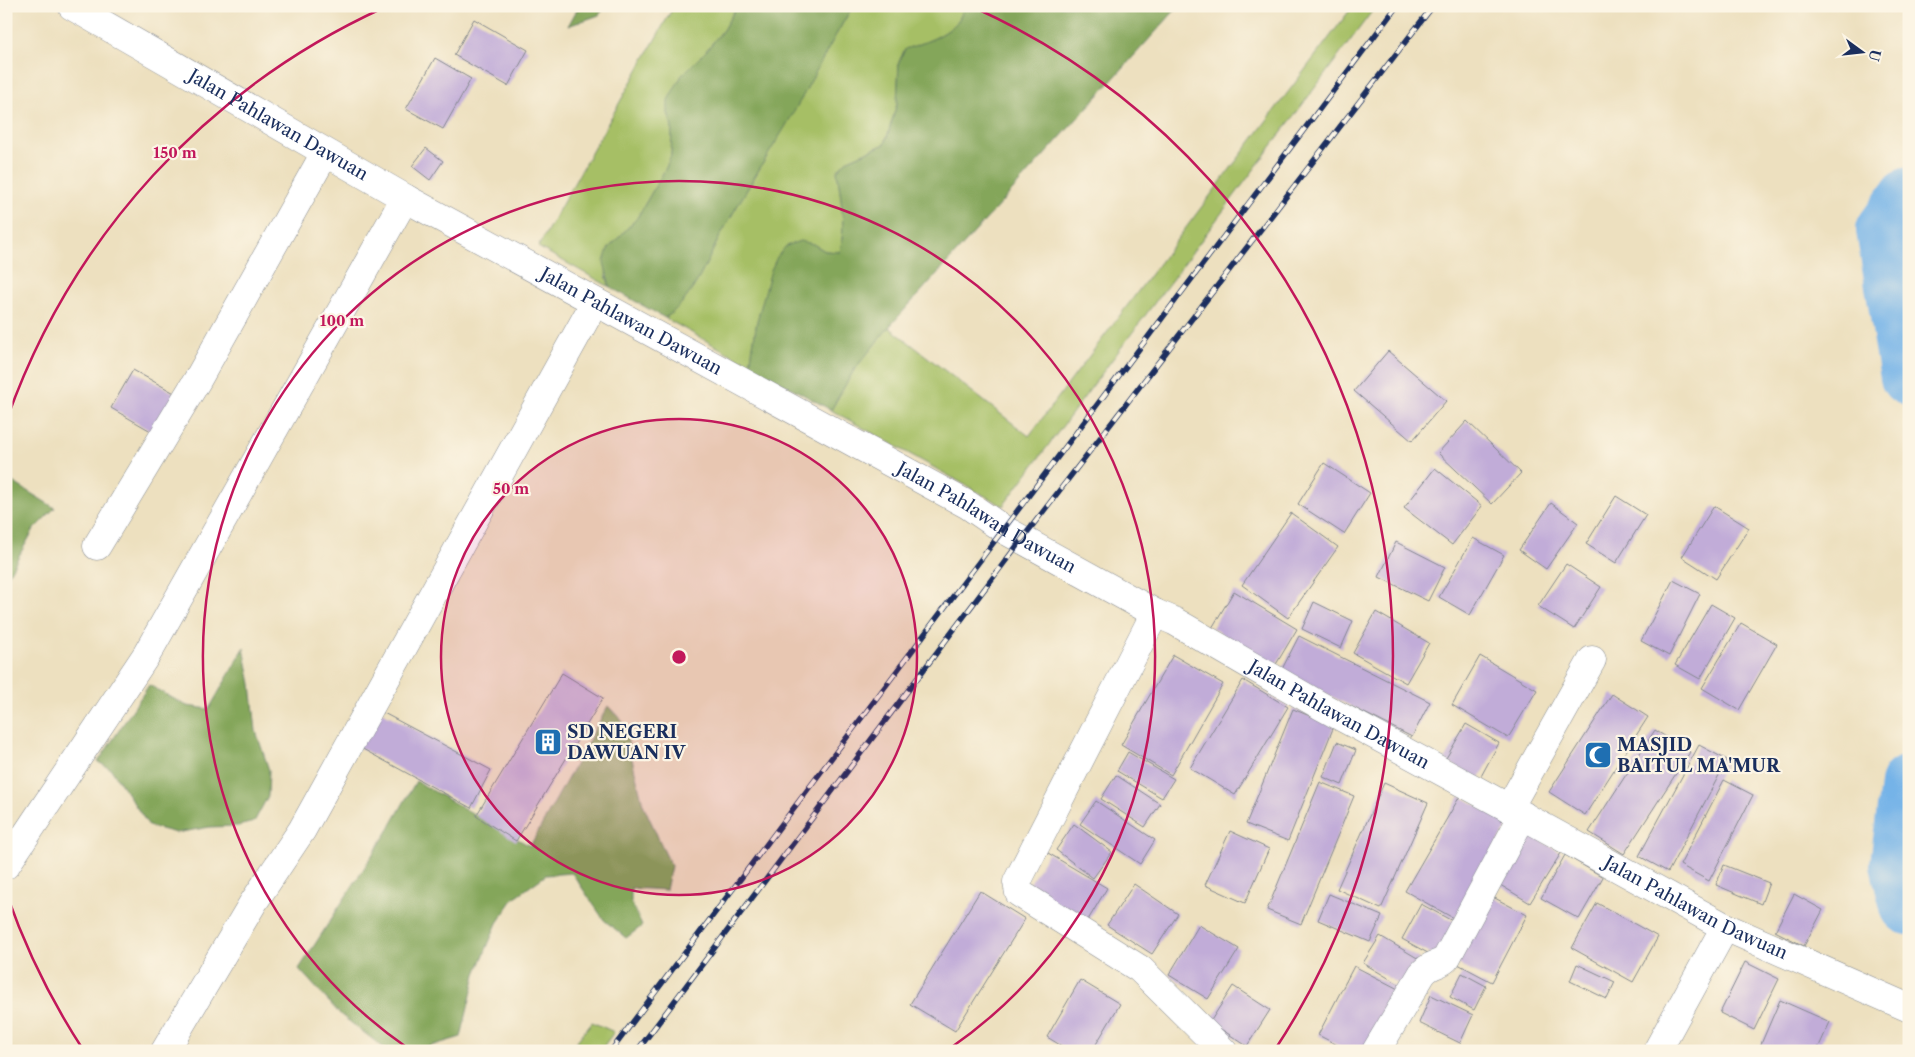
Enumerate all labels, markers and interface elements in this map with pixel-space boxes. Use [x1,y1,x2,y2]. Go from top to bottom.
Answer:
north arrow [1838,28,1888,78]
text: U [1864,48,1885,64]
street label: Jalan Pahlawan Dawuan [182,63,372,185]
text: 150 m [153,143,197,162]
street label: Jalan Pahlawan Dawuan [534,261,726,380]
text: 100 m [320,311,364,330]
street label: Jalan Pahlawan Dawuan [890,456,1080,578]
text: 50 m [493,479,529,498]
centre of rings [670,648,688,666]
street label: Jalan Pahlawan Dawuan [1242,654,1433,774]
place label: SD NEGERI DAWUAN IV [567,721,686,764]
building icon: SD NEGERI DAWUAN IV [533,727,563,757]
place label: MASJID BAITUL MA'MUR [1617,734,1781,777]
mosque icon: MASJID BAITUL MA'MUR [1583,740,1613,770]
street label: Jalan Pahlawan Dawuan [1597,850,1791,964]

